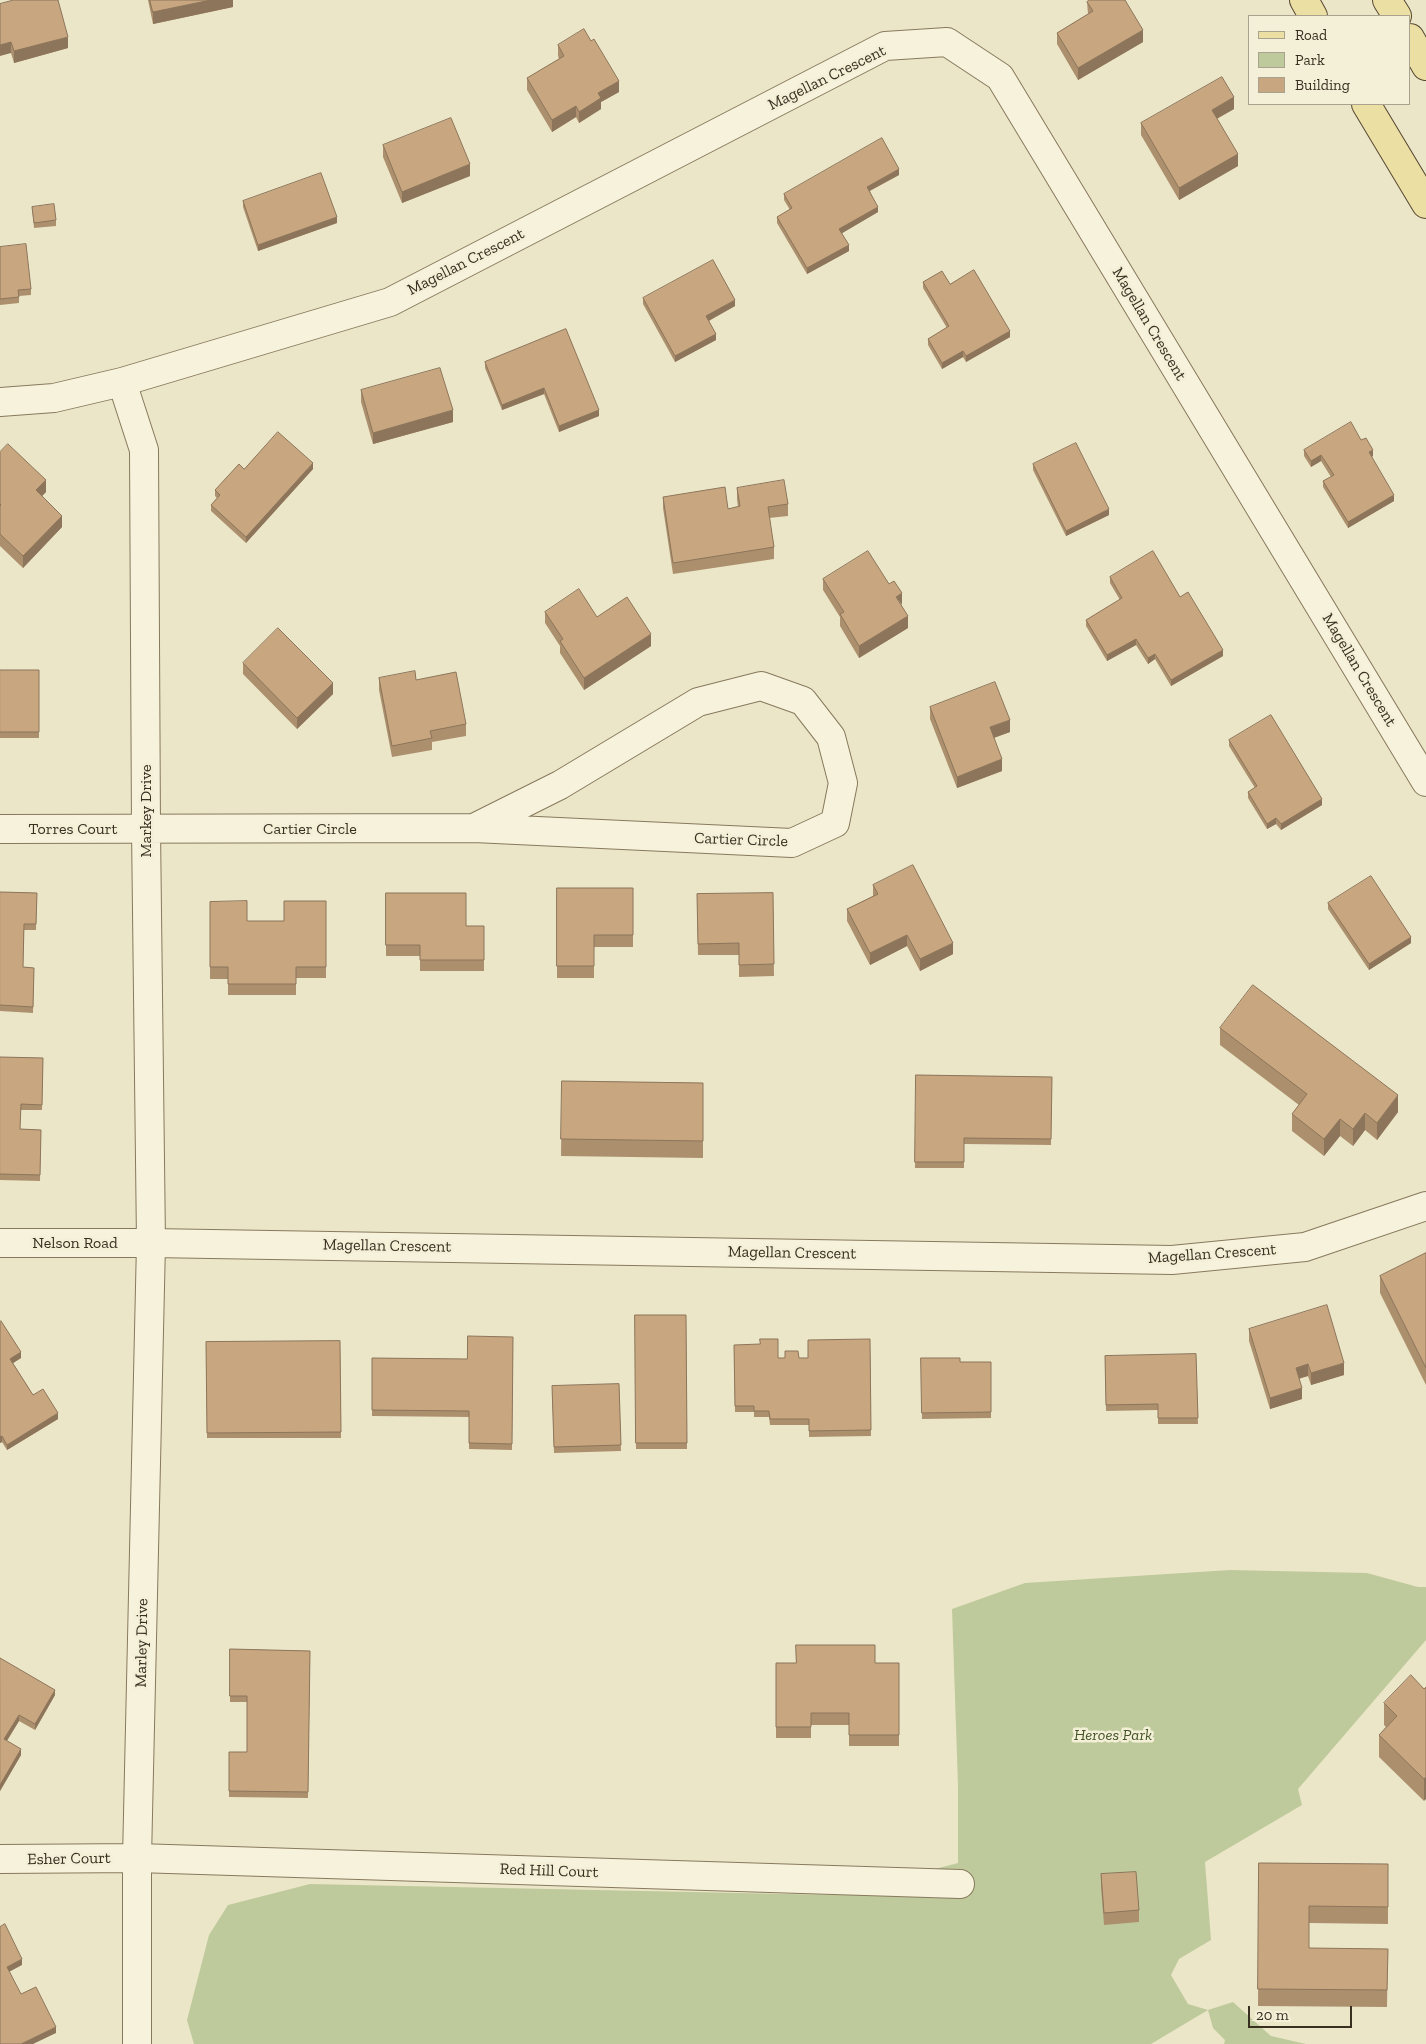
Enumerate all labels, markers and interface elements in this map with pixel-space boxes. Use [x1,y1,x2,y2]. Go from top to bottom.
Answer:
legend [1248,15,1411,105]
text: Road [1295,26,1327,44]
street label: Magellan Crescent [765,41,889,115]
text: Park [1295,51,1325,69]
text: Building [1295,76,1350,94]
street label: Magellan Crescent [404,224,528,300]
street label: Magellan Crescent [1108,264,1190,384]
street label: Magellan Crescent [1318,610,1400,730]
street label: Markey Drive [136,764,156,858]
street label: Torres Court [29,819,117,839]
street label: Cartier Circle [263,819,357,839]
street label: Cartier Circle [694,829,788,851]
street label: Nelson Road [32,1233,118,1253]
street label: Magellan Crescent [323,1235,451,1257]
street label: Magellan Crescent [1147,1240,1277,1268]
street label: Magellan Crescent [728,1242,856,1264]
street label: Marley Drive [132,1598,152,1688]
park label: Heroes Park [1074,1725,1152,1745]
street label: Esher Court [27,1849,111,1869]
street label: Red Hill Court [499,1860,599,1882]
scale bar [1251,1996,1355,2028]
text: 20 m [1256,2006,1289,2024]

